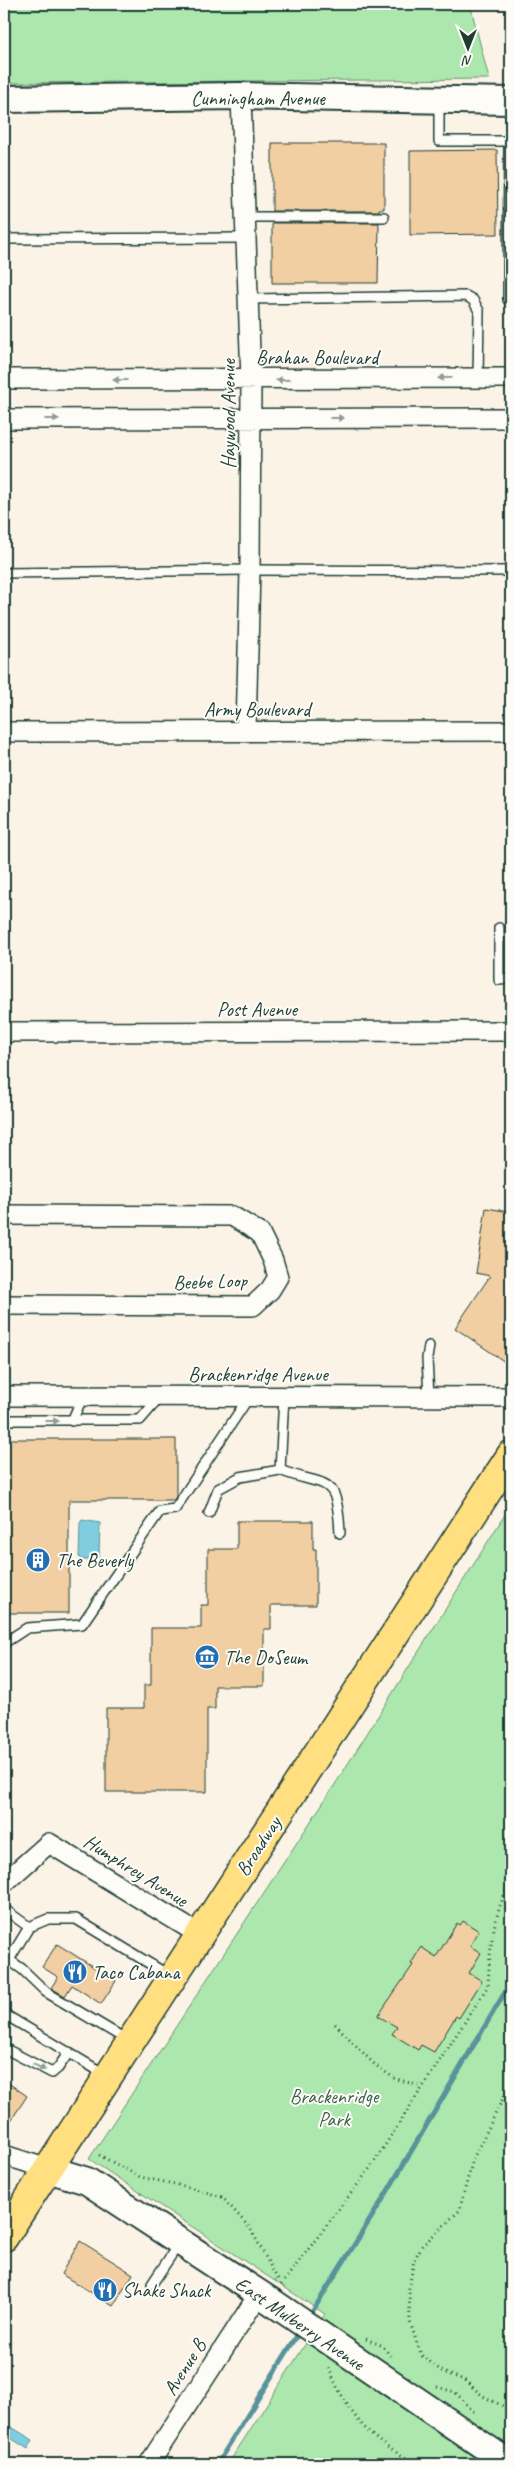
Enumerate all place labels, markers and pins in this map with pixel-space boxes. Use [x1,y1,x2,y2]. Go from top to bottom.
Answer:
building icon: The Beverly [25,1547,51,1573]
place label: The Beverly [56,1548,135,1573]
museum icon: The DoSeum [194,1644,220,1670]
place label: The DoSeum [224,1645,309,1670]
restaurant icon: Taco Cabana [62,1959,88,1985]
place label: Taco Cabana [92,1960,181,1985]
restaurant icon: Shake Shack [92,2277,118,2303]
place label: Shake Shack [122,2278,212,2303]

